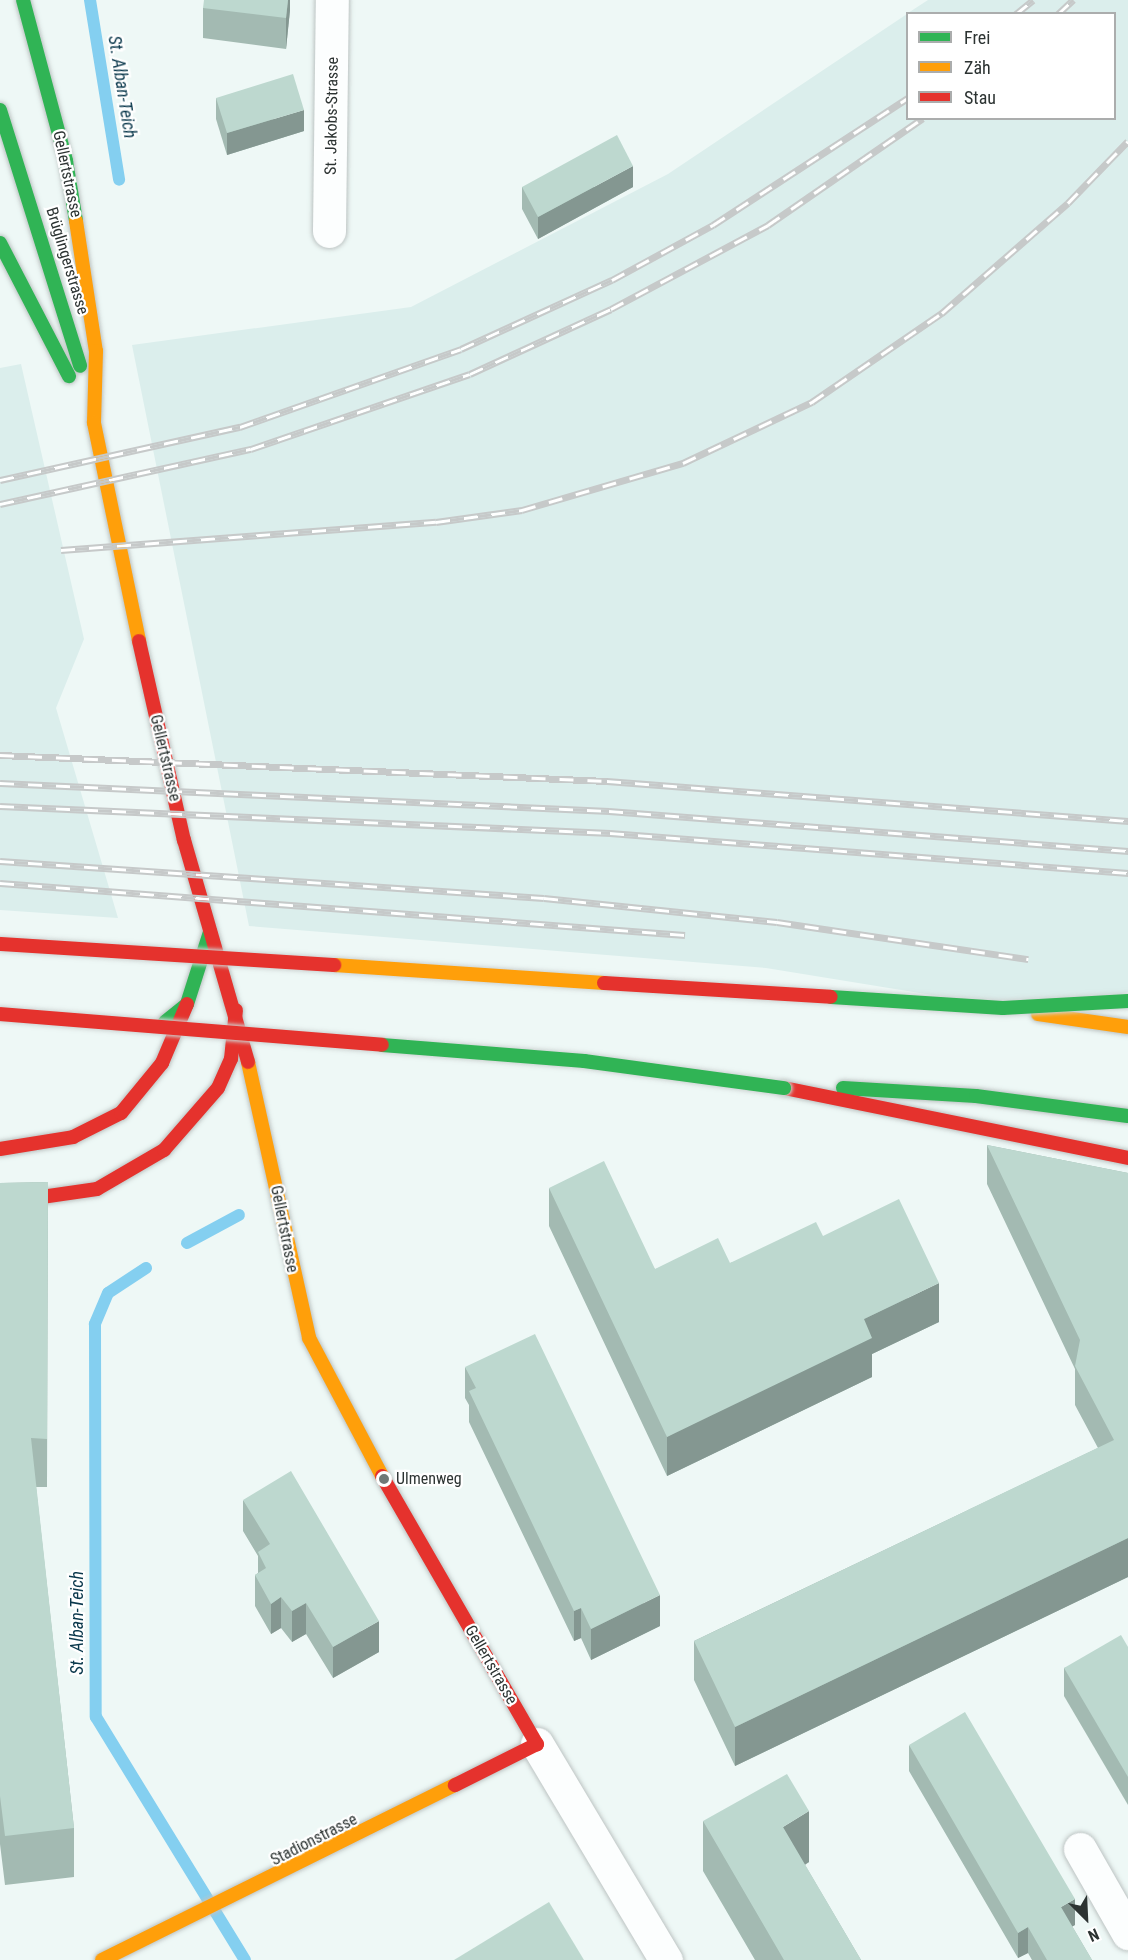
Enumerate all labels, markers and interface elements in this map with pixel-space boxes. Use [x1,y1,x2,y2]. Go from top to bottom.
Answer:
legend [906,12,1116,120]
text: Frei [964,27,990,48]
water label: St. Alban-Teich [103,34,141,140]
street label: St. Jakobs-Strasse [321,57,343,175]
text: Zäh [964,57,991,78]
text: Stau [964,87,996,108]
street label: Gellertstrasse [48,129,86,219]
street label: Brüglingerstrasse [42,205,92,317]
street label: Gellertstrasse [146,713,184,803]
street label: Gellertstrasse [266,1184,302,1274]
place label: Ulmenweg [396,1469,462,1489]
marker: Ulmenweg [377,1472,391,1486]
water label: St. Alban-Teich [66,1571,88,1675]
street label: Gellertstrasse [461,1622,521,1708]
street label: Stadionstrasse [268,1810,360,1870]
north arrow [1056,1888,1116,1948]
text: N [1085,1924,1102,1946]

